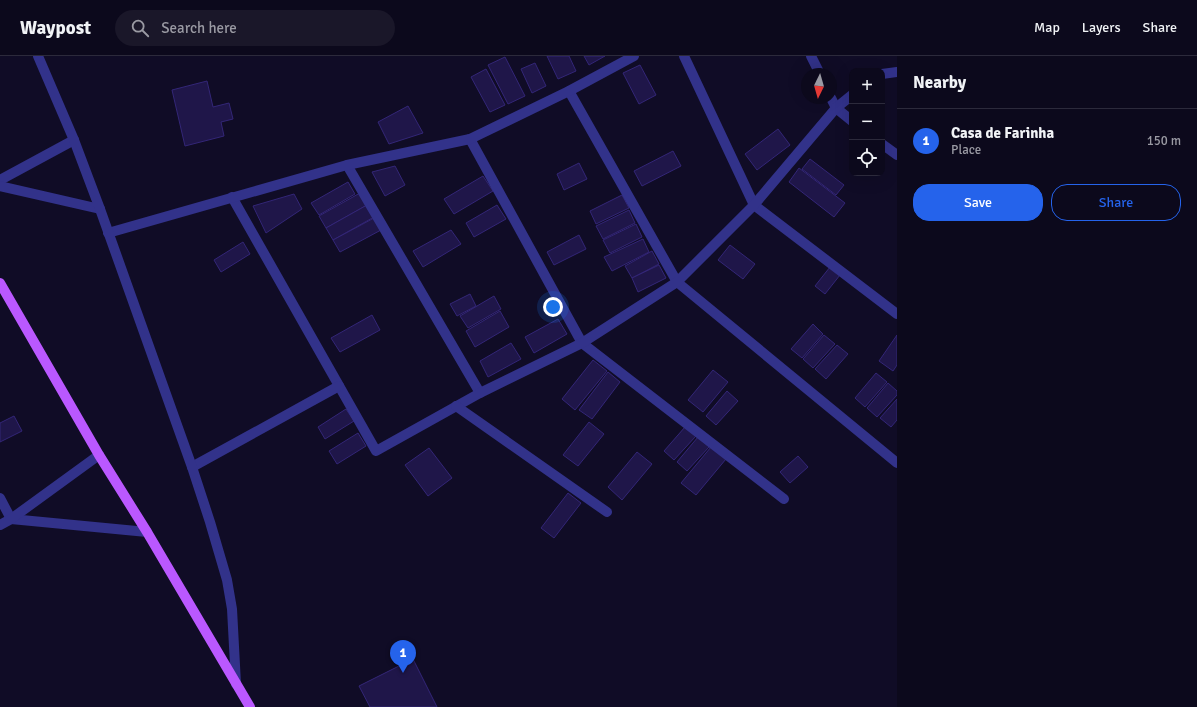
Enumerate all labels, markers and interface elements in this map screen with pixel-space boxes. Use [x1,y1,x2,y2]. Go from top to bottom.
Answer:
search box [115,10,395,46]
text: Waypost [20,16,91,40]
icon: search [129,17,151,39]
text: Search here [161,19,237,37]
text: Map [1034,19,1060,36]
text: Layers [1082,19,1121,36]
text: Share [1143,19,1177,36]
north arrow [801,68,837,104]
map controls [849,68,885,176]
button: + [849,68,885,104]
text: Nearby [913,72,966,93]
button: − [849,104,885,140]
text: Casa de Farinha [951,124,1054,142]
text: 1 [922,133,930,149]
text: 150 m [1147,133,1181,149]
button: locate [849,140,885,176]
text: Place [951,142,981,158]
button: Save [913,184,1043,221]
button: Share [1051,184,1181,221]
your location [543,297,563,317]
pin: 1 [390,640,416,673]

